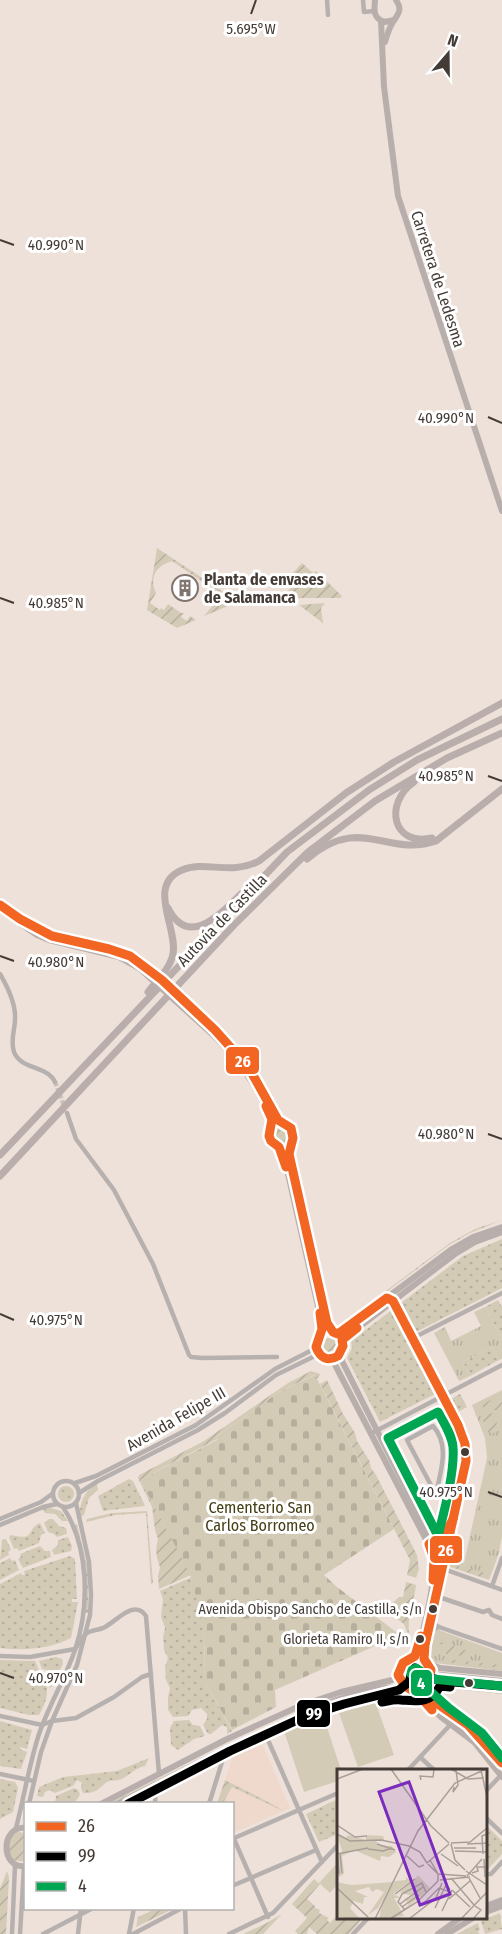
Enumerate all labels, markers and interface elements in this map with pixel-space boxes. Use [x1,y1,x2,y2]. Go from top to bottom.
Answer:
text: 5.695°W [226,20,276,38]
north arrow [418,24,478,84]
text: N [445,30,461,51]
street label: Carretera de Ledesma [407,208,469,350]
text: 40.990°N [28,236,84,254]
text: 40.990°N [418,409,474,427]
place label: Planta de envases de Salamanca [204,570,324,607]
building icon: Planta de envases de Salamanca [170,573,200,603]
text: 40.985°N [28,594,84,612]
text: 40.985°N [418,767,474,785]
street label: Autovía de Castilla [173,870,271,970]
text: 40.980°N [28,953,84,971]
line badge: 26 [225,1046,260,1075]
text: 26 [234,1052,251,1071]
text: 40.980°N [418,1125,474,1143]
text: 40.975°N [29,1311,83,1329]
street label: Avenida Felipe III [123,1383,229,1455]
unlabelled marker [459,1446,471,1458]
text: 40.975°N [419,1483,473,1501]
park label: Cementerio San Carlos Borromeo [205,1498,315,1535]
line badge: 26 [429,1535,463,1564]
text: 26 [437,1541,454,1560]
place label: Avenida Obispo Sancho de Castilla, s/n [199,1601,422,1618]
marker: Avenida Obispo Sancho de Castilla, s/n [427,1603,439,1615]
place label: Glorieta Ramiro II, s/n [283,1631,409,1648]
marker: Glorieta Ramiro II, s/n [414,1633,426,1645]
text: 40.970°N [29,1669,83,1687]
line badge: 4 [410,1669,433,1697]
text: 4 [417,1674,425,1693]
unlabelled marker [463,1677,475,1689]
line badge: 99 [296,1699,331,1728]
text: 99 [306,1704,322,1723]
inset map [337,1769,487,1919]
legend [24,1802,234,1910]
text: 26 [78,1815,95,1837]
text: 99 [78,1845,96,1867]
text: 4 [78,1875,87,1897]

